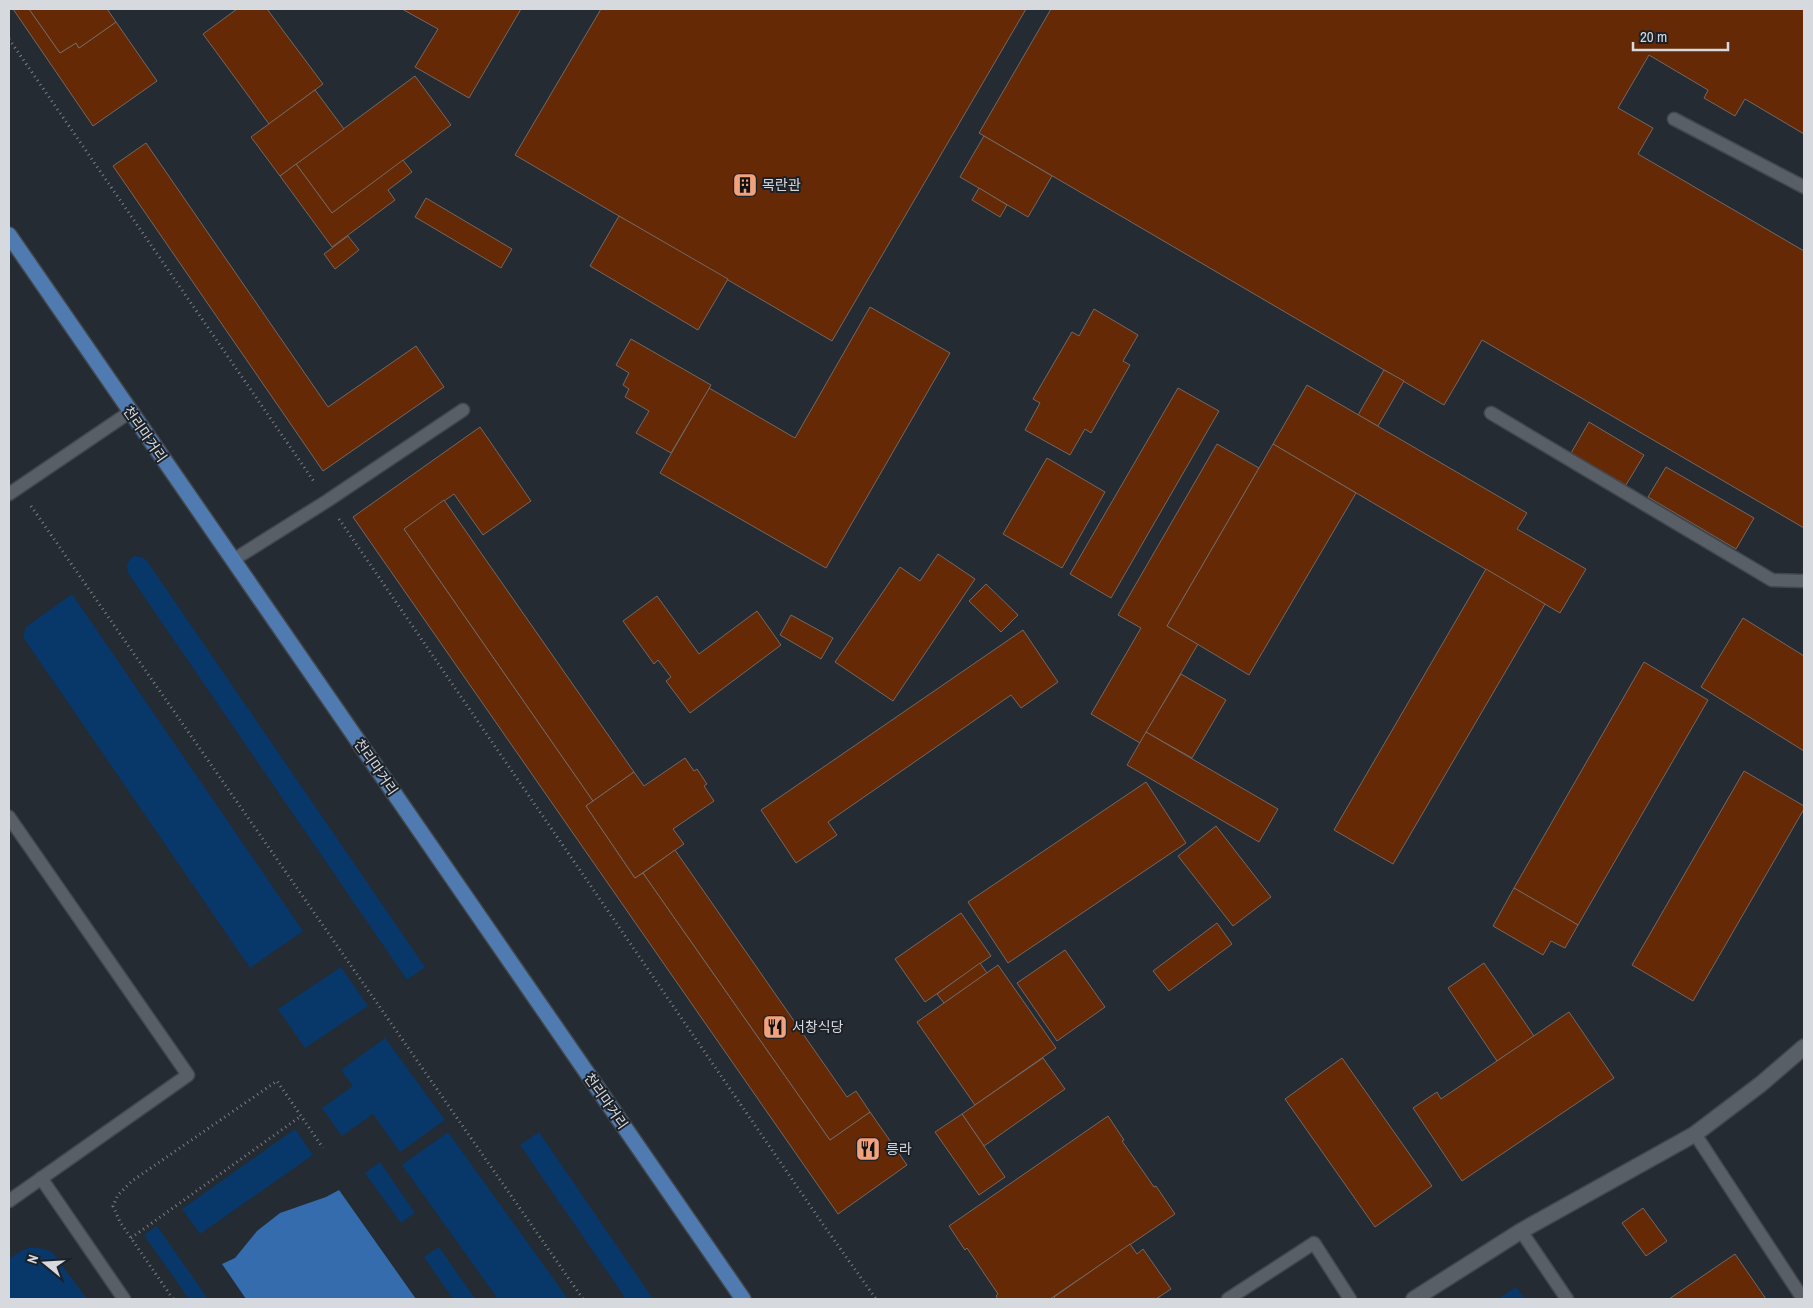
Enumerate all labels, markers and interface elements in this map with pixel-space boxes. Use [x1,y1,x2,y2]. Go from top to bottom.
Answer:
scale bar [1633,20,1728,52]
text: 20 m [1640,26,1667,47]
building icon: 목란관 [732,172,758,198]
place label: 목란관 [762,176,801,194]
street label: 천리마거리 [119,402,171,466]
street label: 천리마거리 [350,735,402,799]
restaurant icon: 서창식당 [762,1014,788,1040]
place label: 서창식당 [792,1018,844,1036]
street label: 천리마거리 [580,1069,632,1133]
restaurant icon: 릉라 [855,1136,881,1162]
place label: 릉라 [886,1140,912,1158]
north arrow [20,1238,70,1288]
text: N [23,1252,42,1266]

